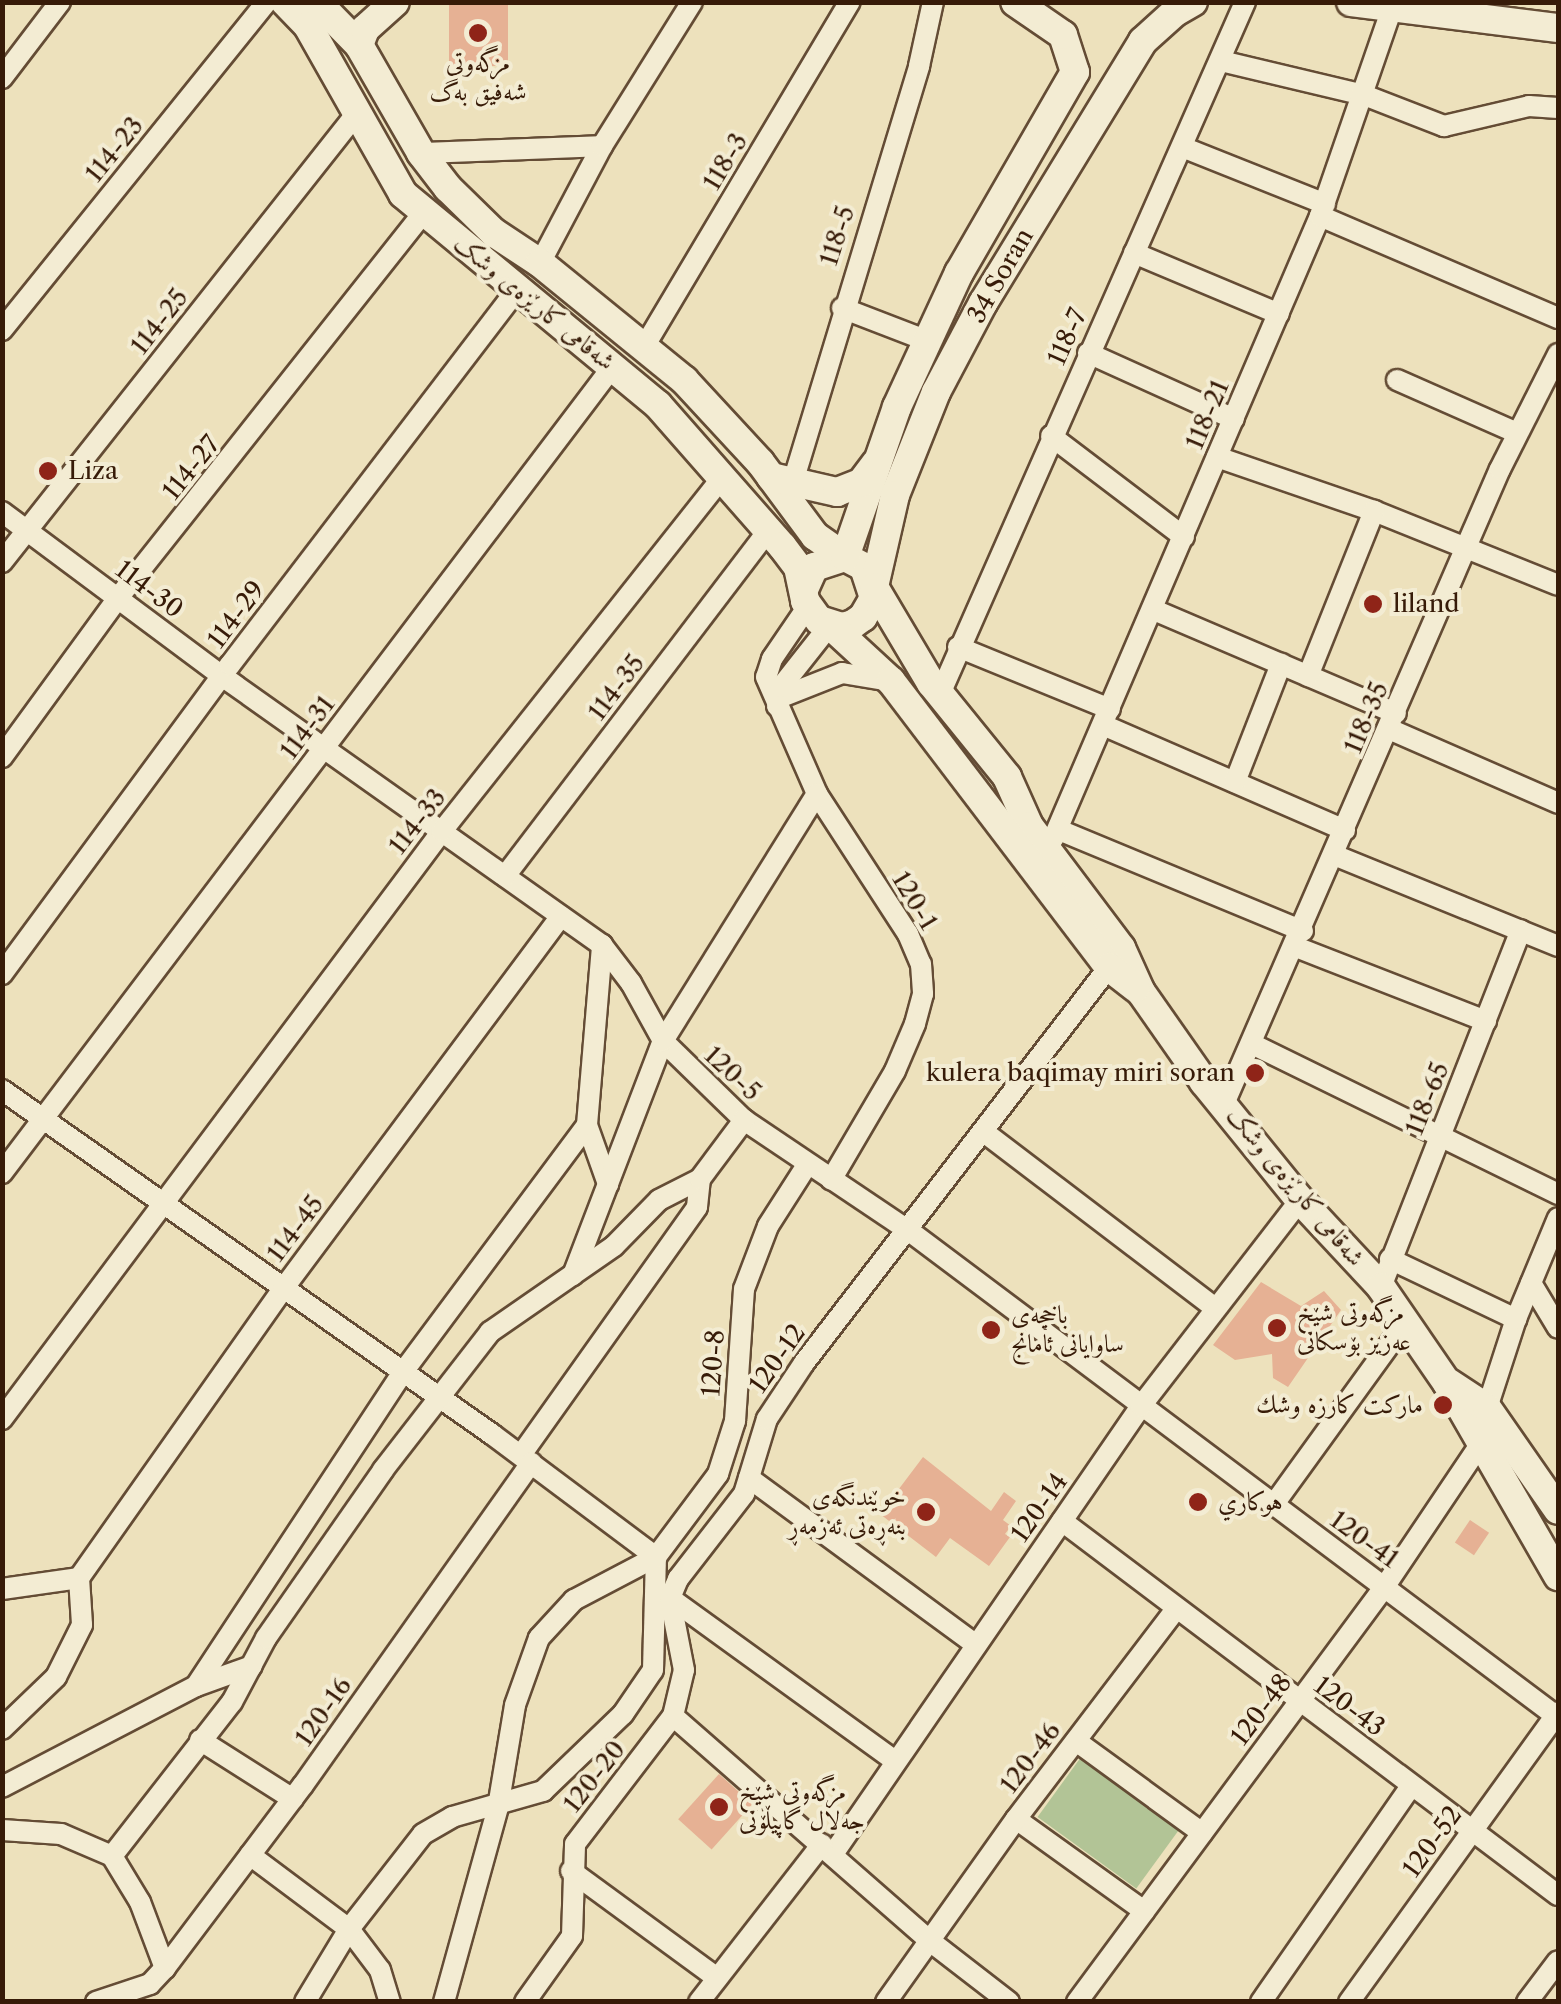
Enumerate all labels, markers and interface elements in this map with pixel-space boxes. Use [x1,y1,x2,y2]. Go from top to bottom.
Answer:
marker: مزگەوتی شەفیق بەگ [467,22,489,44]
place label: مزگەوتی شەفیق بەگ [429,49,527,108]
street label: 114-23 [80,111,150,189]
street label: 118-3 [697,128,755,196]
street label: 118-5 [814,202,862,270]
street label: 34 Soran [962,223,1040,329]
street label: شەقامی کارێزەی وشک [447,229,621,377]
street label: 114-25 [125,283,195,361]
street label: 118-7 [1042,304,1094,370]
street label: 118-21 [1180,376,1236,454]
street label: 114-27 [157,430,227,506]
place label: Liza [68,456,118,486]
marker: Liza [37,460,59,482]
street label: 114-30 [109,555,189,625]
street label: 114-29 [202,576,272,654]
place label: liland [1393,589,1460,619]
marker: liland [1362,593,1384,615]
street label: 114-35 [583,649,651,727]
street label: 118-35 [1339,678,1395,758]
street label: 114-31 [275,691,341,765]
street label: 114-33 [383,783,453,861]
street label: 120-1 [885,867,943,935]
street label: 120-5 [698,1041,766,1107]
place label: kulera baqimay miri soran [925,1058,1235,1088]
street label: 118-65 [1400,1058,1456,1140]
marker: kulera baqimay miri soran [1244,1062,1266,1084]
street label: شەقامی کارێزەی وشک [1220,1101,1370,1273]
street label: 114-45 [261,1190,331,1268]
place label: مزگەوتی شێخ عەزیز بۆسکانی [1297,1299,1411,1358]
place label: باخچەی ساوایانی ئامانج [1011,1301,1124,1360]
marker: مزگەوتی شێخ عەزیز بۆسکانی [1266,1317,1288,1339]
street label: 120-12 [744,1319,812,1399]
marker: باخچەی ساوایانی ئامانج [980,1319,1002,1341]
street label: 120-8 [697,1329,731,1397]
place label: ماركت كارزه وشك [1256,1390,1423,1420]
marker: ماركت كارزه وشك [1432,1394,1454,1416]
street label: 120-14 [1006,1468,1074,1548]
place label: خوێندنگەی بنەڕەتی ئەزمەڕ [789,1483,906,1542]
place label: هوكاري [1218,1487,1283,1517]
marker: هوكاري [1187,1491,1209,1513]
marker: خوێندنگەی بنەڕەتی ئەزمەڕ [915,1501,937,1523]
street label: 120-41 [1324,1505,1404,1575]
street label: 120-48 [1226,1668,1298,1752]
street label: 120-43 [1308,1671,1390,1743]
street label: 120-16 [290,1672,358,1752]
street label: 120-46 [995,1717,1067,1799]
street label: 120-20 [558,1735,632,1819]
place label: مزگەوتی شێخ جەلال گاپیڵۆنی [739,1778,865,1837]
marker: مزگەوتی شێخ جەلال گاپیڵۆنی [708,1796,730,1818]
street label: 120-52 [1397,1801,1469,1883]

